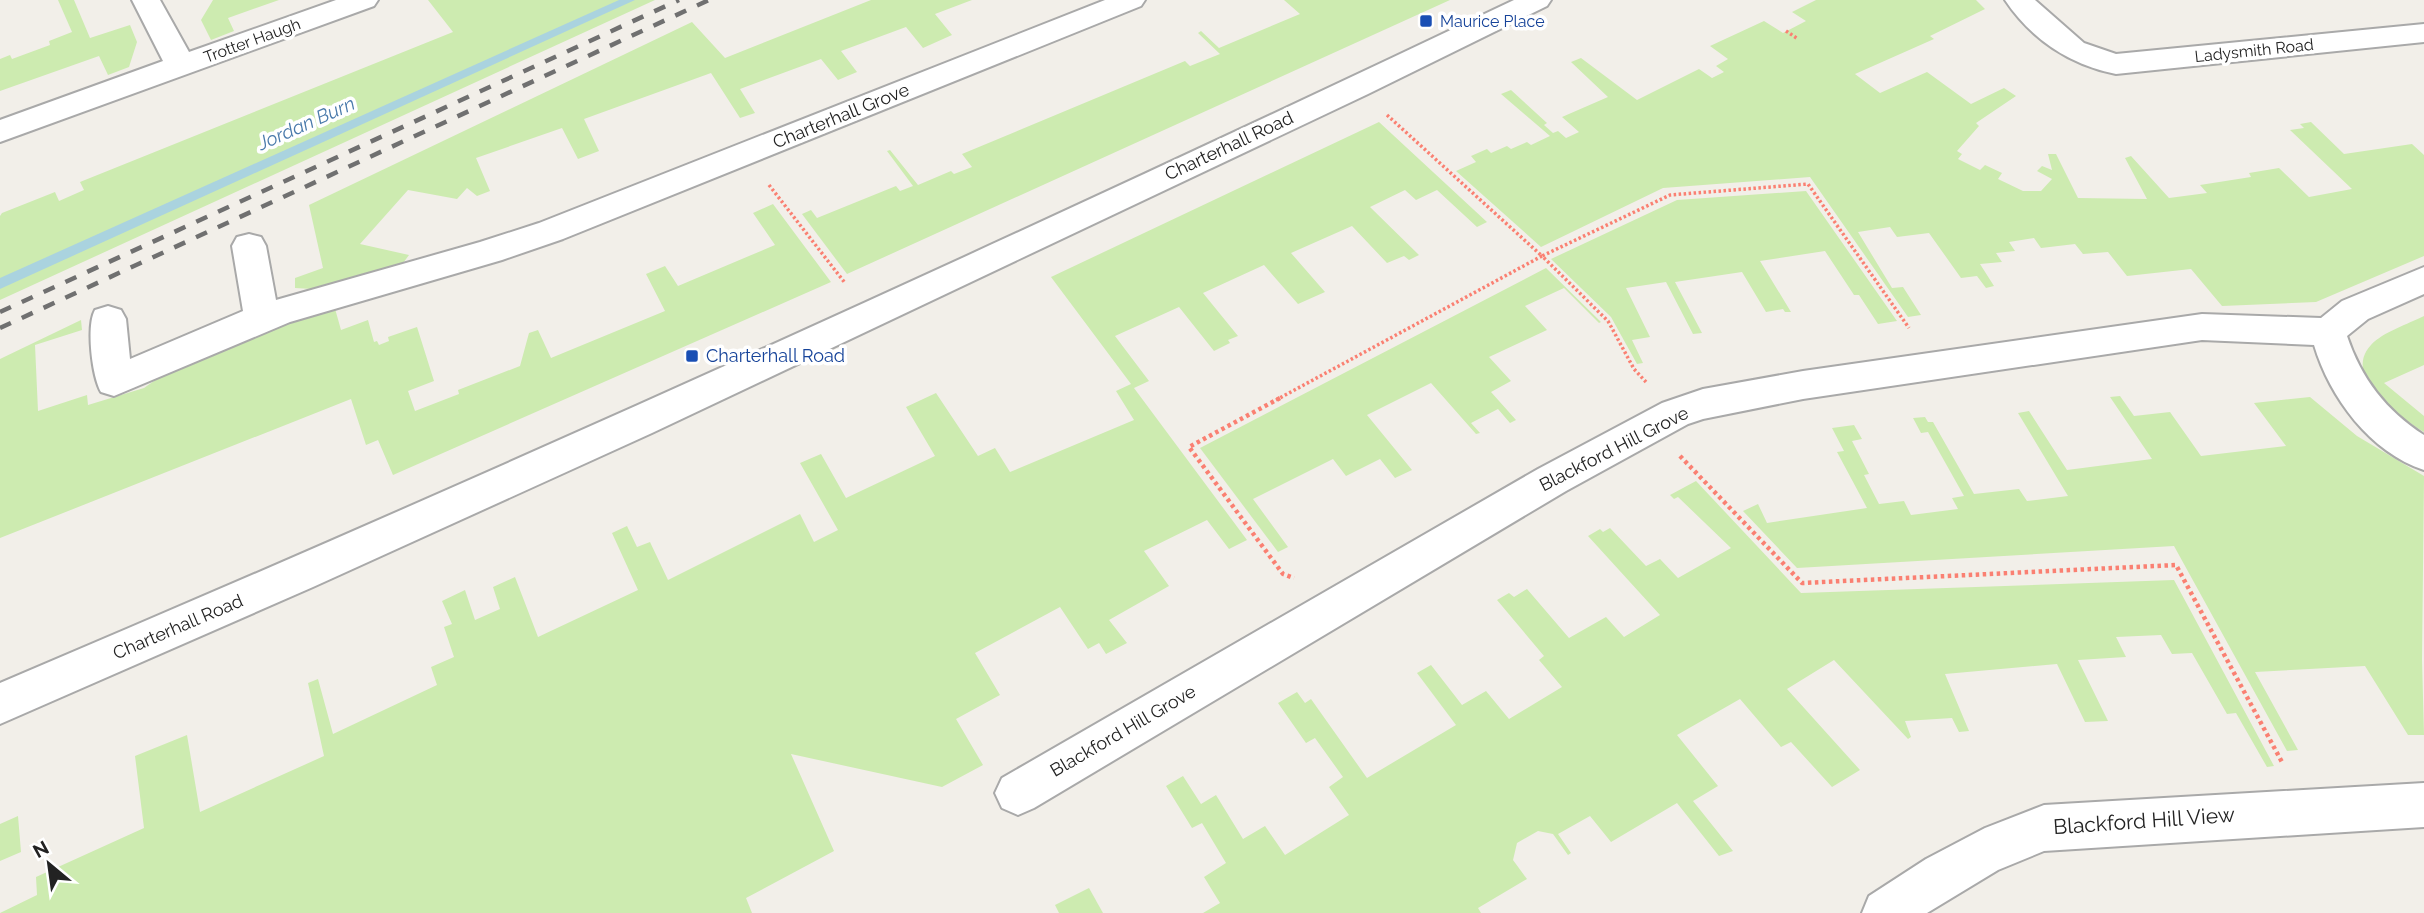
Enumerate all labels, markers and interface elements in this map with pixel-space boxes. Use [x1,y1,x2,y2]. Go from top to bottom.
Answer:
place label: Maurice Place [1440,12,1545,31]
marker: Maurice Place [1418,13,1434,29]
street label: Trotter Haugh [201,14,303,67]
street label: Ladysmith Road [2194,35,2315,66]
street label: Charterhall Grove [770,78,912,152]
water label: Jordan Burn [253,92,358,155]
street label: Charterhall Road [1161,107,1296,184]
place label: Charterhall Road [706,345,845,366]
marker: Charterhall Road [684,348,700,364]
street label: Blackford Hill Grove [1536,402,1692,495]
street label: Charterhall Road [110,590,246,663]
street label: Blackford Hill Grove [1046,680,1200,781]
street label: Blackford Hill View [2052,802,2236,839]
north arrow [14,829,84,899]
text: N [29,836,52,862]

